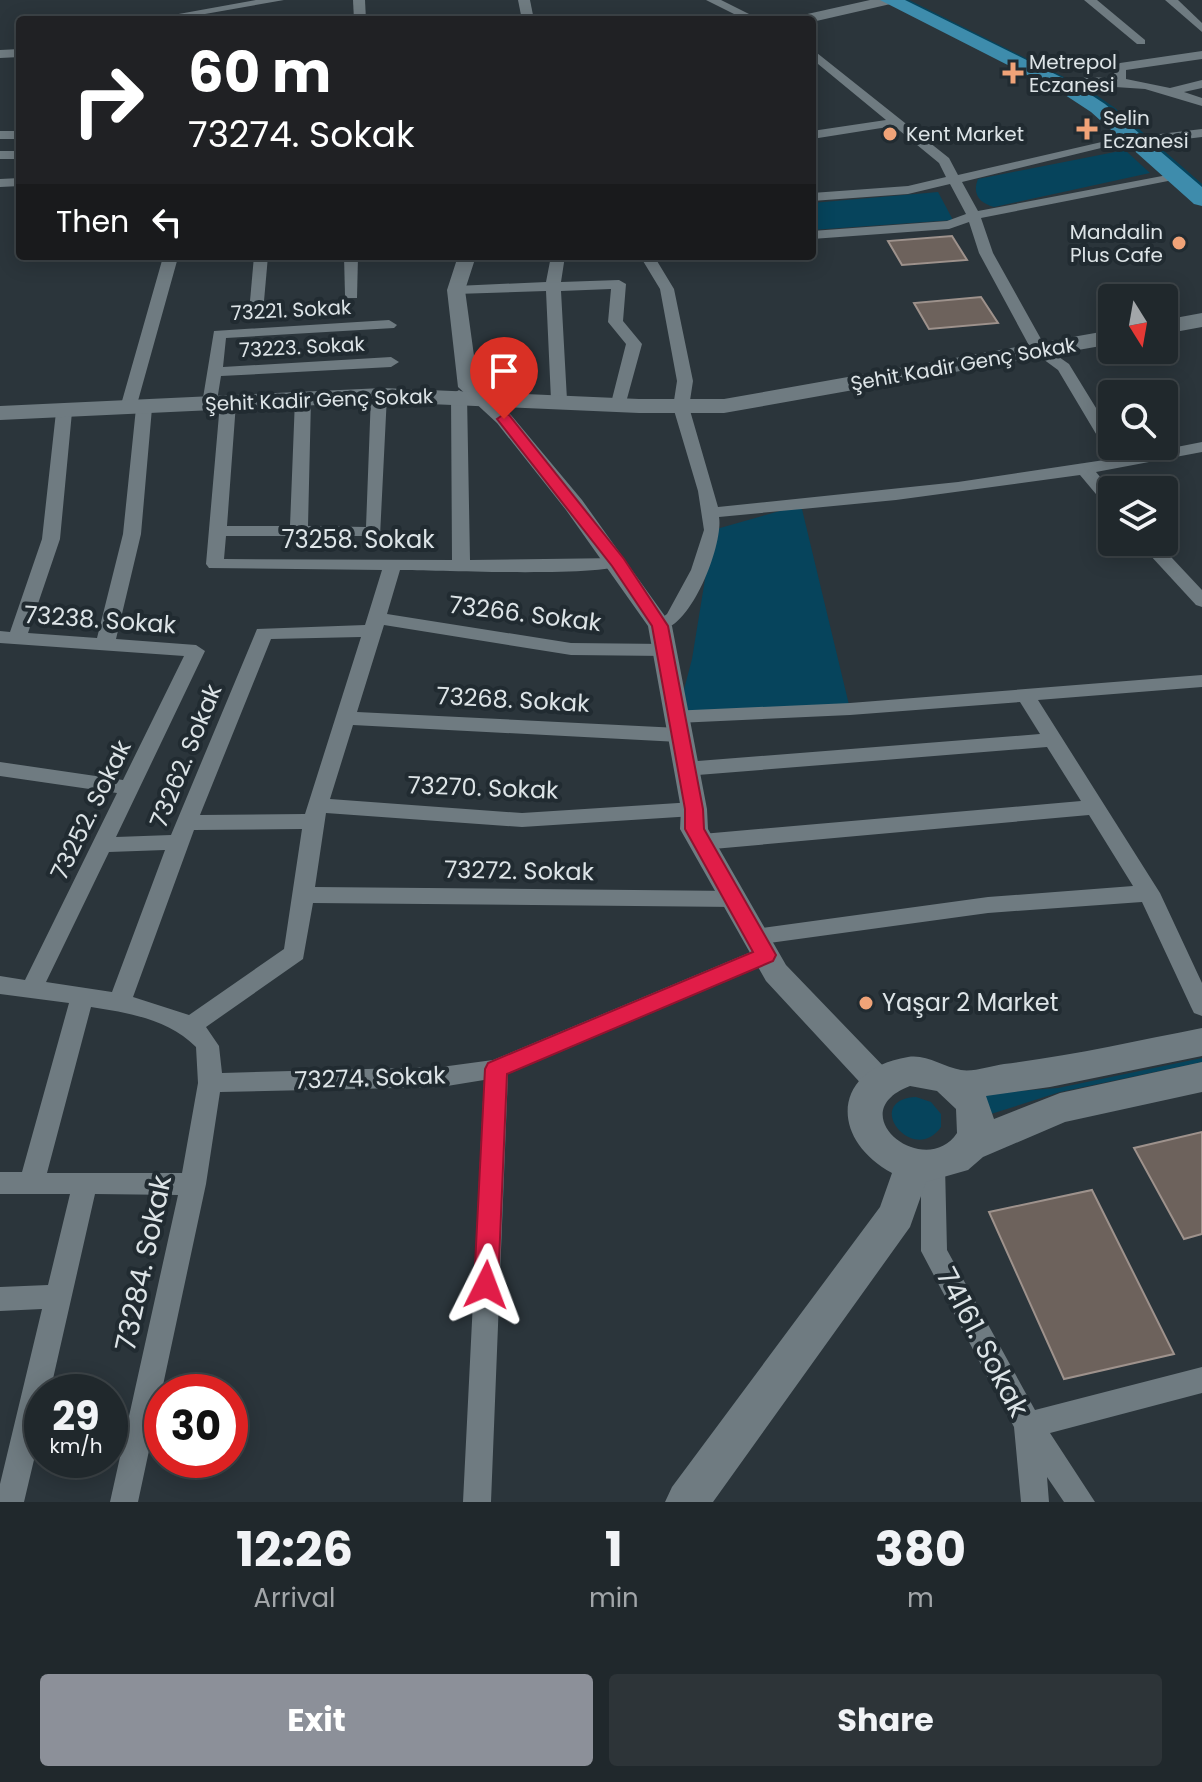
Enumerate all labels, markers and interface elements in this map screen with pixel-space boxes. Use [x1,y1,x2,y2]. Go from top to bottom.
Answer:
text: 60 m [188,33,331,112]
icon: right [56,48,160,152]
place label: Metrepol Eczanesi [1029,48,1117,99]
marker: Metrepol Eczanesi [1004,64,1022,82]
place label: Selin Eczanesi [1103,104,1189,155]
text: 73274. Sokak [188,109,415,160]
place label: Kent Market [906,120,1024,148]
marker: Selin Eczanesi [1078,120,1096,138]
marker: Kent Market [881,125,899,143]
text: Then [56,200,129,243]
icon: left [145,200,189,244]
place label: Mandalin Plus Cafe [1070,218,1163,269]
marker: Mandalin Plus Cafe [1170,234,1188,252]
north arrow [1098,284,1178,364]
map controls [1098,284,1178,556]
street label: 73221. Sokak [230,293,352,327]
street label: 73223. Sokak [239,330,366,364]
street label: Şehit Kadir Genç Sokak [848,330,1078,398]
pin [470,337,538,419]
icon: arrive [482,349,526,393]
button: search [1098,380,1178,460]
street label: Şehit Kadir Genç Sokak [205,382,434,418]
button: layers [1098,476,1178,556]
street label: 73258. Sokak [281,523,435,556]
street label: 73266. Sokak [447,588,604,639]
street label: 73238. Sokak [23,598,178,641]
street label: 73262. Sokak [142,679,230,832]
street label: 73268. Sokak [436,679,591,720]
street label: 73252. Sokak [42,734,139,885]
street label: 73270. Sokak [407,768,560,807]
street label: 73272. Sokak [444,853,595,888]
place label: Yaşar 2 Market [882,986,1058,1019]
marker: Yaşar 2 Market [857,994,875,1012]
street label: 73274. Sokak [294,1058,447,1097]
street label: 73284. Sokak [106,1171,181,1355]
position arrow [444,1243,528,1327]
street label: 74161. Sokak [927,1261,1039,1424]
speed limit sign: 30 [144,1374,248,1478]
text: 29 [52,1388,100,1444]
text: km/h [49,1432,103,1460]
text: 12:26 [236,1516,353,1583]
text: 1 [605,1516,623,1583]
text: 380 [875,1516,966,1583]
text: Arrival [254,1580,335,1616]
text: min [589,1580,639,1616]
text: m [907,1580,934,1616]
button: Exit [40,1674,593,1766]
button: Share [609,1674,1162,1766]

